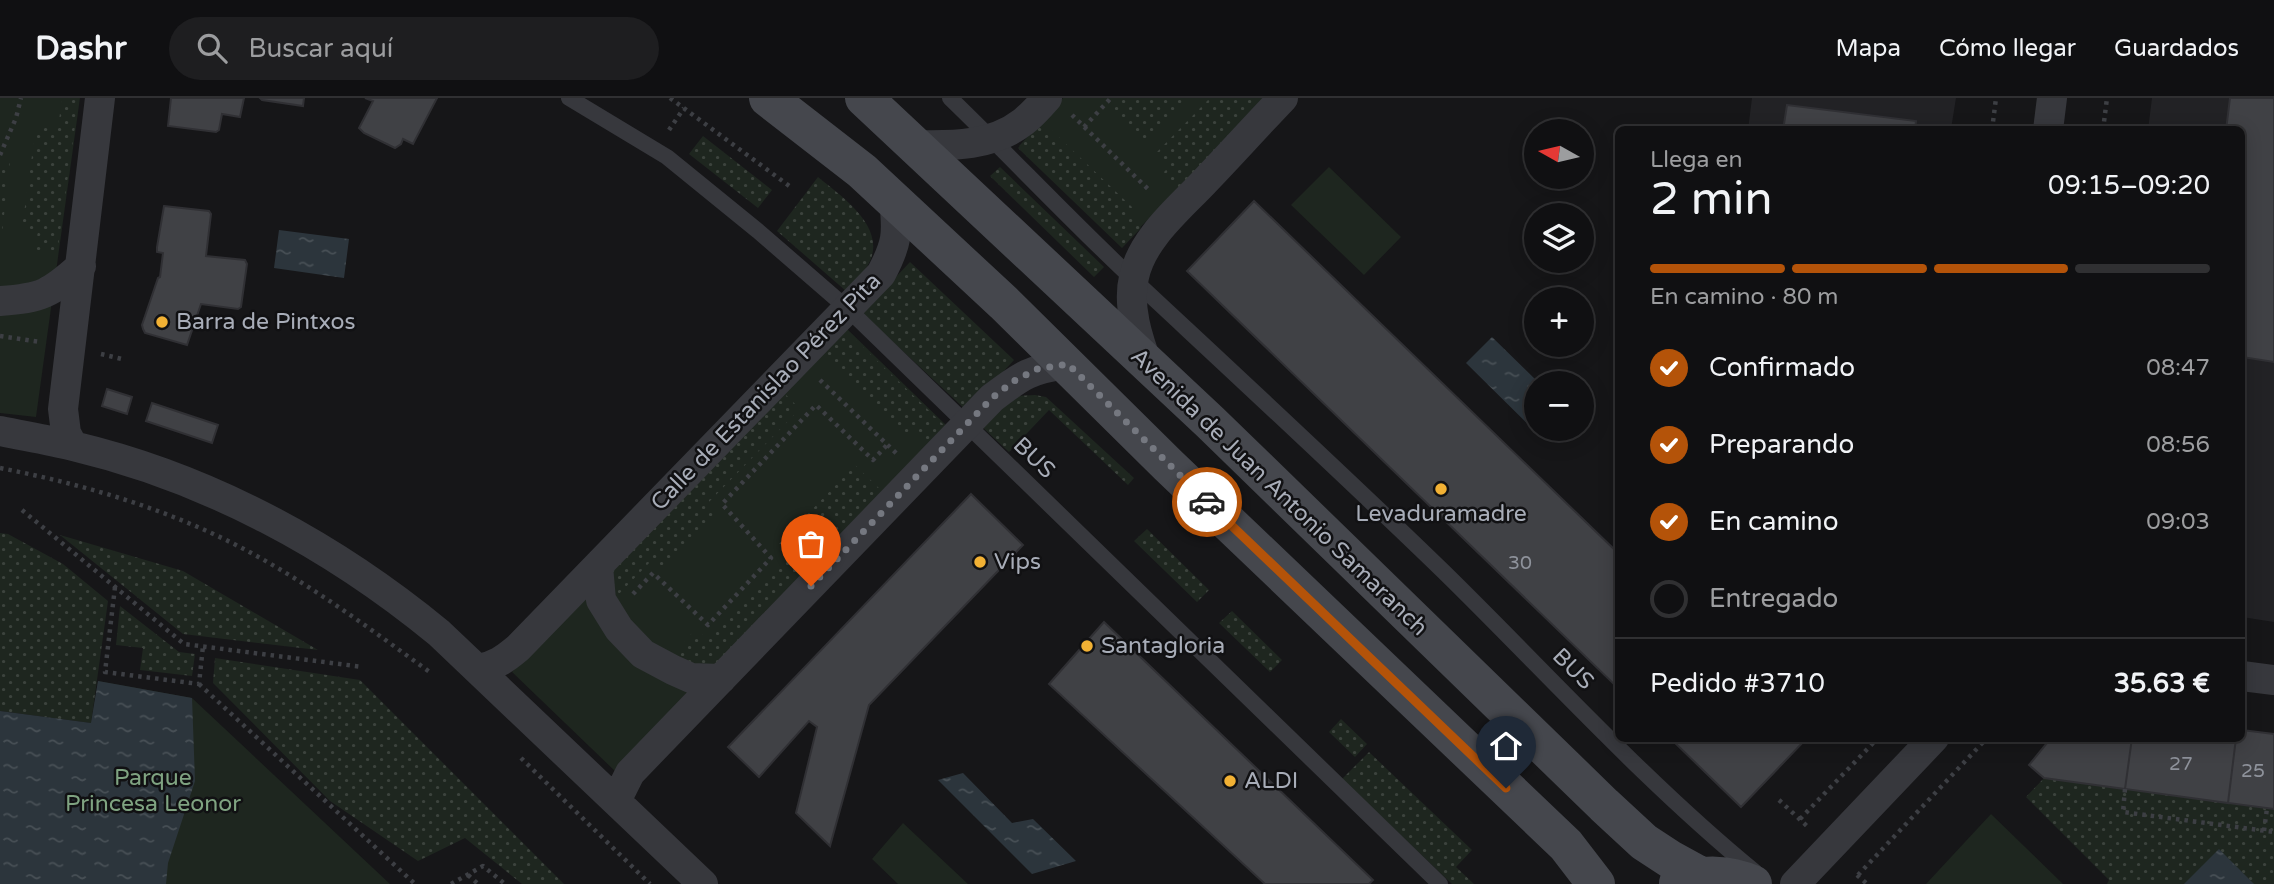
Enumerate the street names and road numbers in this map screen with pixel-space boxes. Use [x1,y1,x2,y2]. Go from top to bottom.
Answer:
street label: Calle de Estanislao Pérez Pita [645,267,887,517]
street label: Avenida de Juan Antonio Samaranch [1125,342,1433,642]
street label: BUS [1007,431,1061,485]
street label: BUS [1546,642,1600,696]

